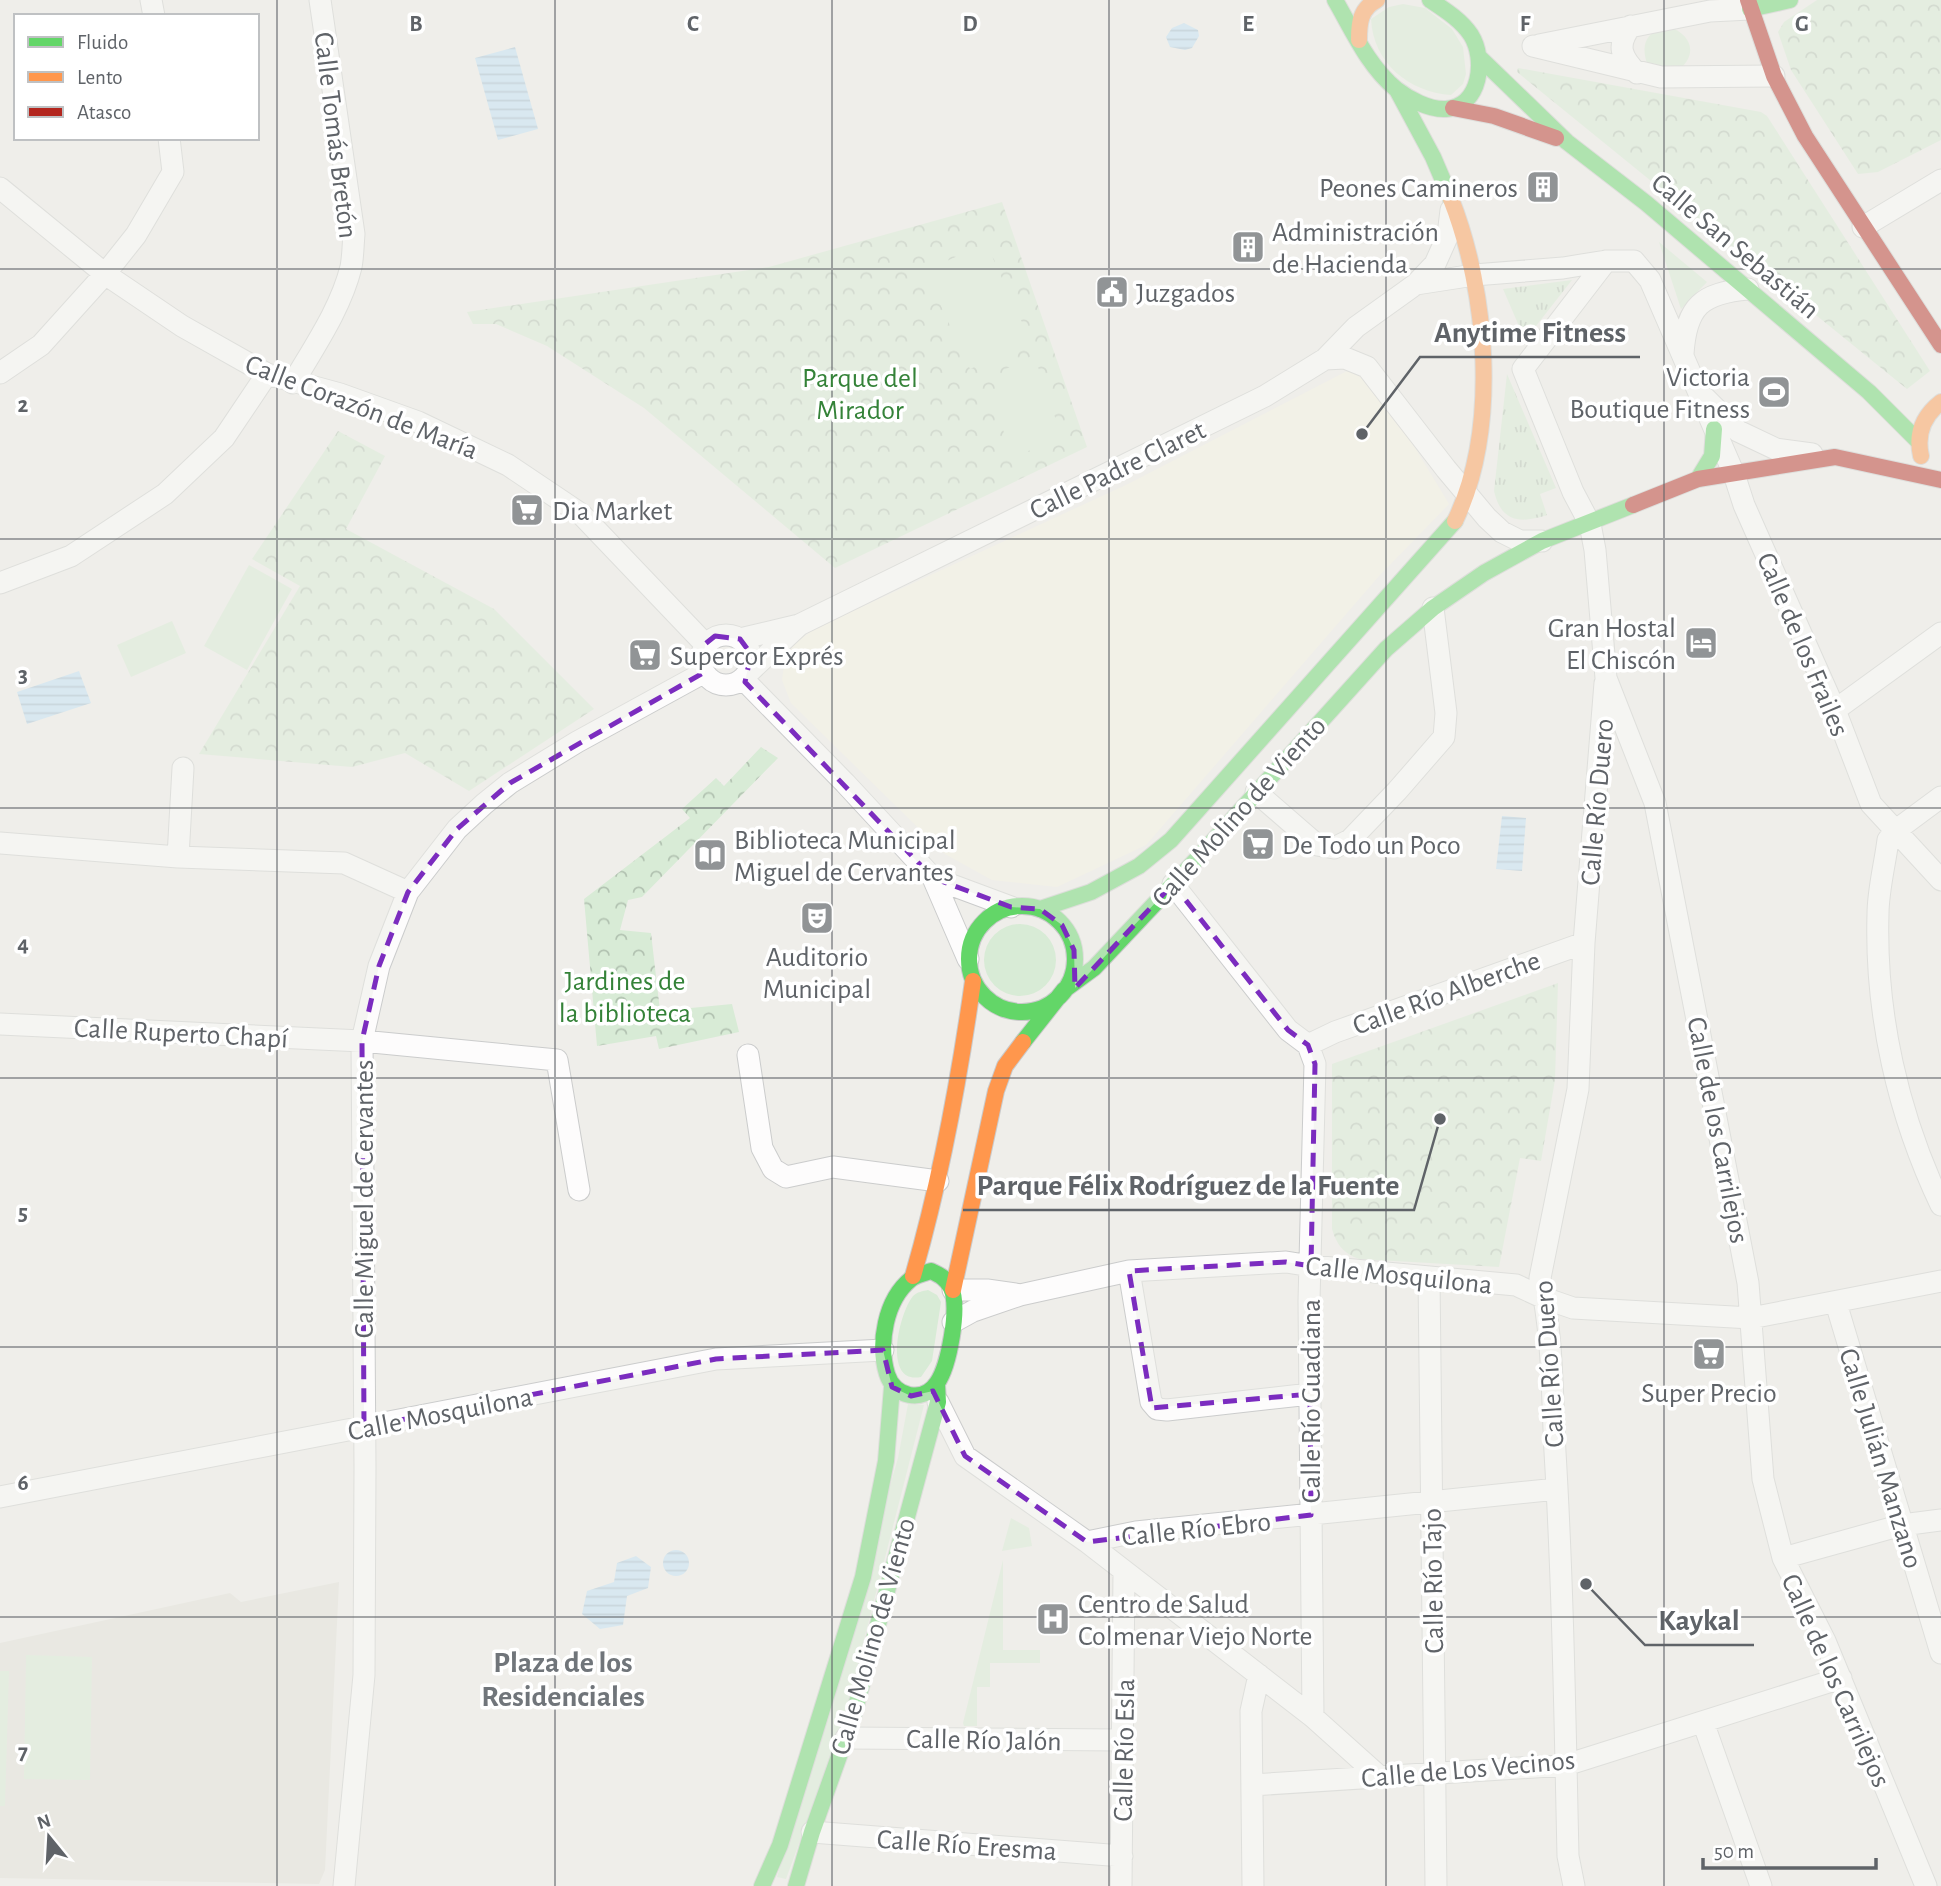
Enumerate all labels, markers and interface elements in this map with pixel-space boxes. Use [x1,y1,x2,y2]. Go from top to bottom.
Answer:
text: B [409,13,423,36]
text: C [687,13,699,36]
text: D [962,13,978,36]
text: E [1242,13,1254,36]
text: F [1520,13,1531,36]
text: G [1795,13,1809,36]
legend [14,14,259,140]
street label: Calle Tomás Bretón [308,30,362,240]
text: Fluido [77,32,128,53]
text: Lento [77,67,123,88]
text: Atasco [77,102,131,123]
building icon: Peones Camineros [1524,168,1562,206]
street label: Calle San Sebastián [1646,169,1824,325]
place label: Peones Camineros [1319,175,1518,203]
place label: Administración de Hacienda [1272,219,1439,279]
building icon: Administración de Hacienda [1229,228,1267,266]
public building icon: Juzgados [1093,273,1131,311]
place label: Juzgados [1136,280,1235,308]
callout: Anytime Fitness [1420,306,1640,357]
text: Anytime Fitness [1434,318,1626,348]
street label: Calle Corazón de María [241,351,482,465]
place label: Victoria Boutique Fitness [1570,364,1750,424]
park label: Parque del Mirador [802,365,918,425]
sports icon: Victoria Boutique Fitness [1755,373,1793,411]
text: 2 [18,394,29,417]
street label: Calle Padre Claret [1026,416,1210,525]
supermarket icon: Dia Market [508,491,546,529]
place label: Dia Market [552,498,672,526]
street label: Calle de los Frailes [1751,549,1853,741]
place label: Gran Hostal El Chiscón [1548,615,1676,675]
hotel icon: Gran Hostal El Chiscón [1682,624,1720,662]
supermarket icon: Supercor Exprés [626,636,664,674]
place label: Supercor Exprés [670,643,844,671]
text: 3 [18,664,28,687]
street label: Calle Molino de Viento [1147,712,1332,913]
street label: Calle Río Duero [1577,717,1619,887]
supermarket icon: De Todo un Poco [1239,825,1277,863]
place label: Biblioteca Municipal Miguel de Cervantes [734,827,956,887]
place label: De Todo un Poco [1282,832,1461,860]
library icon: Biblioteca Municipal Miguel de Cervantes [691,836,729,874]
theatre icon: Auditorio Municipal [798,899,836,937]
text: 4 [17,933,29,956]
place label: Auditorio Municipal [763,944,871,1004]
street label: Calle Río Alberche [1349,947,1544,1041]
park label: Jardines de la biblioteca [559,968,691,1028]
street label: Calle Ruperto Chapí [73,1014,289,1054]
street label: Calle de los Carrilejos [1681,1015,1753,1246]
street label: Calle Miguel de Cervantes [351,1060,379,1338]
callout: Parque Félix Rodríguez de la Fuente [963,1159,1414,1210]
text: Parque Félix Rodríguez de la Fuente [977,1171,1399,1201]
text: 5 [18,1202,28,1225]
street label: Calle Mosquilona [1304,1252,1494,1300]
street label: Calle Río Duero [1530,1279,1570,1448]
street label: Calle Río Guadiana [1298,1299,1326,1503]
supermarket icon: Super Precio [1690,1335,1728,1373]
street label: Calle Julián Manzano [1833,1345,1927,1572]
place label: Super Precio [1641,1380,1777,1408]
street label: Calle Mosquilona [346,1383,535,1447]
text: 6 [17,1472,29,1495]
street label: Calle Río Ebro [1120,1508,1272,1552]
street label: Calle Río Tajo [1419,1508,1449,1654]
street label: Calle Molino de Viento [827,1515,921,1758]
street label: Calle de los Carrilejos [1776,1570,1895,1792]
place label: Centro de Salud Colmenar Viejo Norte [1078,1591,1313,1651]
callout: Kaykal [1645,1594,1754,1645]
hospital icon: Centro de Salud Colmenar Viejo Norte [1034,1600,1072,1638]
text: Kaykal [1658,1606,1740,1636]
district label: Plaza de los Residenciales [481,1648,645,1712]
street label: Calle Río Esla [1110,1678,1140,1822]
street label: Calle Río Jalón [906,1726,1062,1756]
text: 7 [18,1741,28,1764]
street label: Calle de Los Vecinos [1360,1747,1576,1793]
north arrow [14,1802,84,1872]
text: N [35,1811,53,1833]
street label: Calle Río Eresma [876,1826,1058,1866]
scale bar [1703,1826,1876,1870]
text: 50 m [1714,1841,1754,1862]

